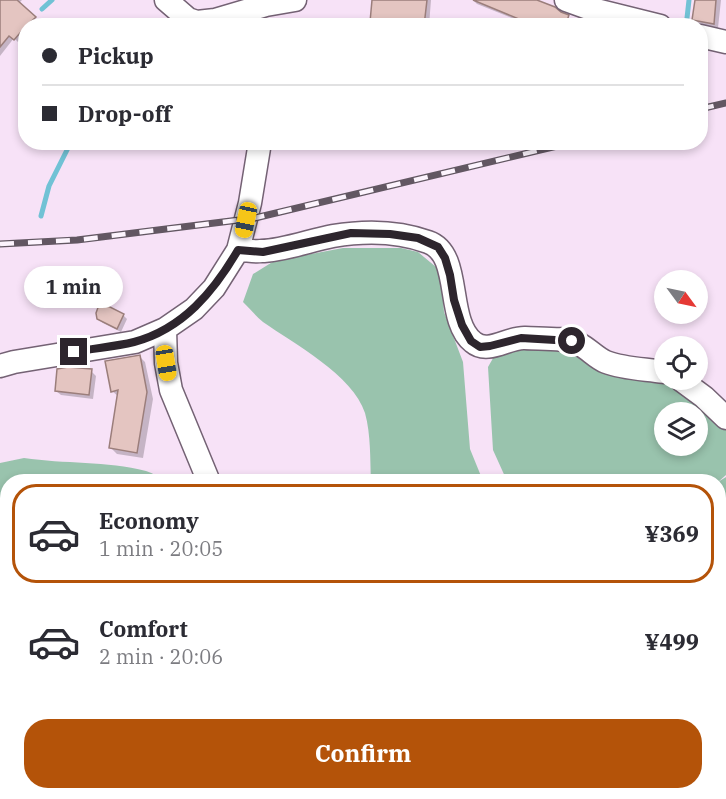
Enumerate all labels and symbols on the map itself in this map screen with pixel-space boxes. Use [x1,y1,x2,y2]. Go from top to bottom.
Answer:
car [233,201,259,239]
callout: 1 min [25,265,124,307]
north arrow [654,270,708,324]
route start [558,327,585,354]
route end [60,338,87,365]
car [154,344,178,382]

